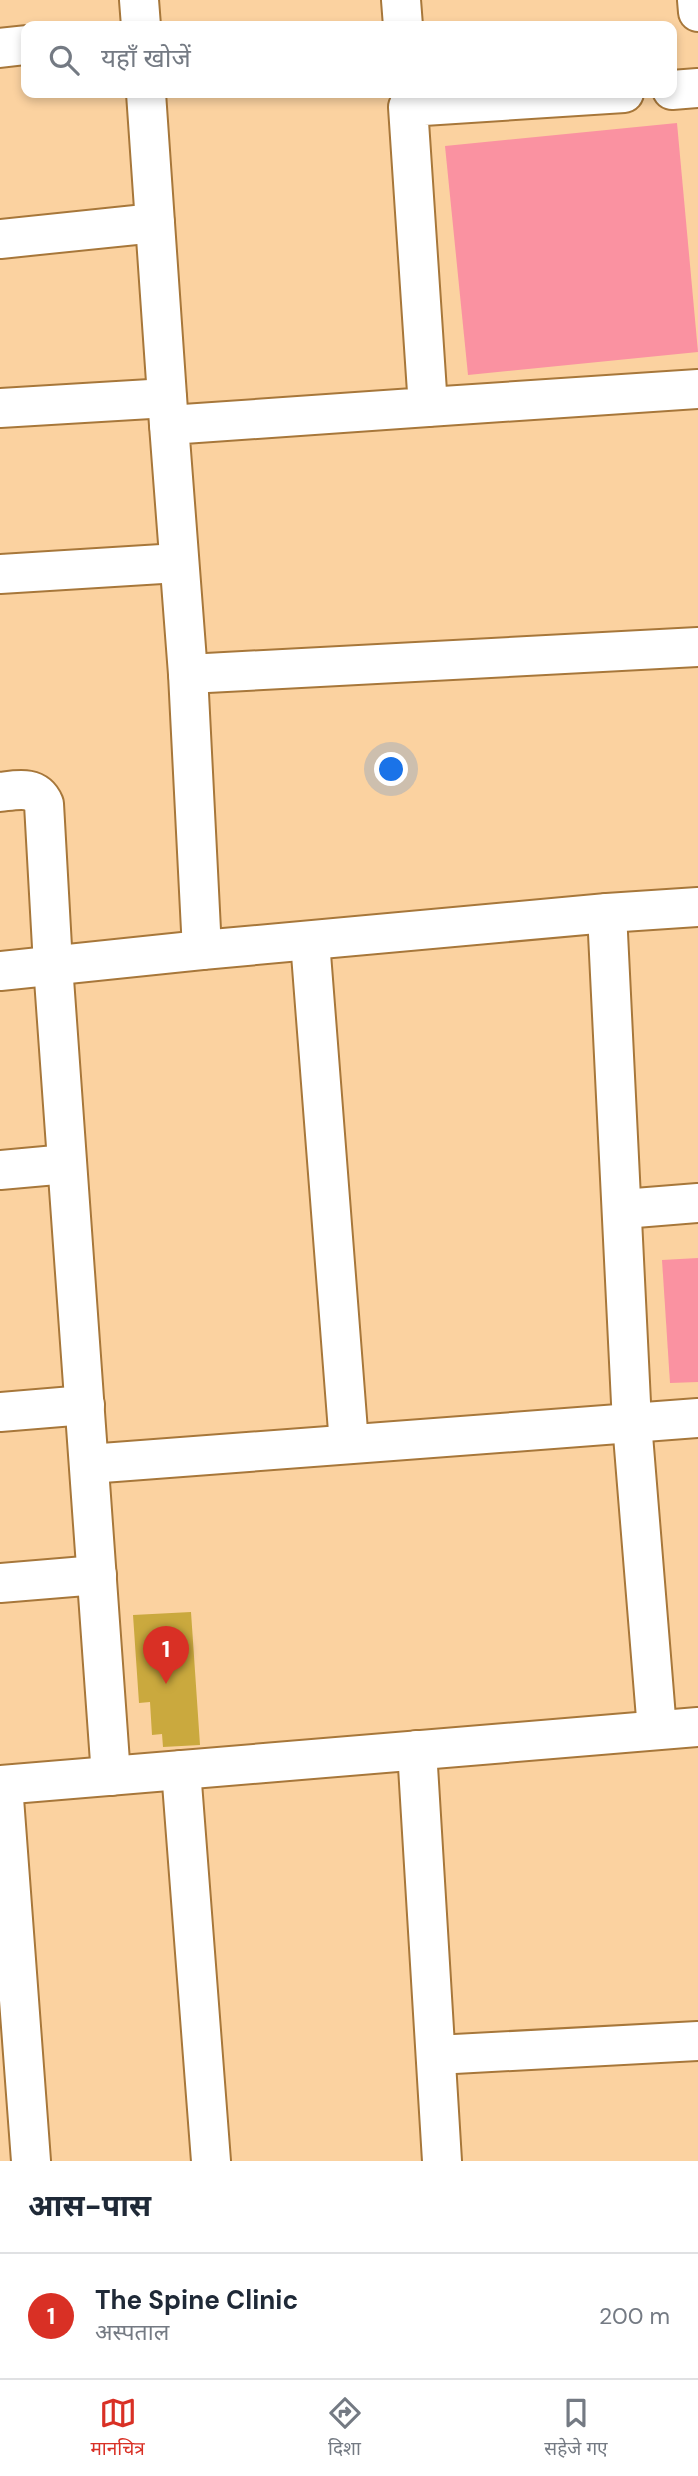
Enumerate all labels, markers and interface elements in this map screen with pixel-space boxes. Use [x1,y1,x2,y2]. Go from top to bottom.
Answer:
search box [21,21,677,98]
icon: search [45,41,83,79]
text: यहाँ खोजें [101,41,191,75]
your location [374,752,408,786]
pin: 1 [143,1626,189,1684]
text: आस-पास [28,2186,151,2225]
text: The Spine Clinic [95,2283,298,2317]
text: 1 [47,2301,55,2331]
text: 200 m [599,2301,670,2331]
text: अस्पताल [95,2317,169,2347]
tab: मानचित्र [90,2394,145,2463]
tab: दिशा [326,2394,364,2463]
tab: सहेजे गए [544,2394,608,2463]

